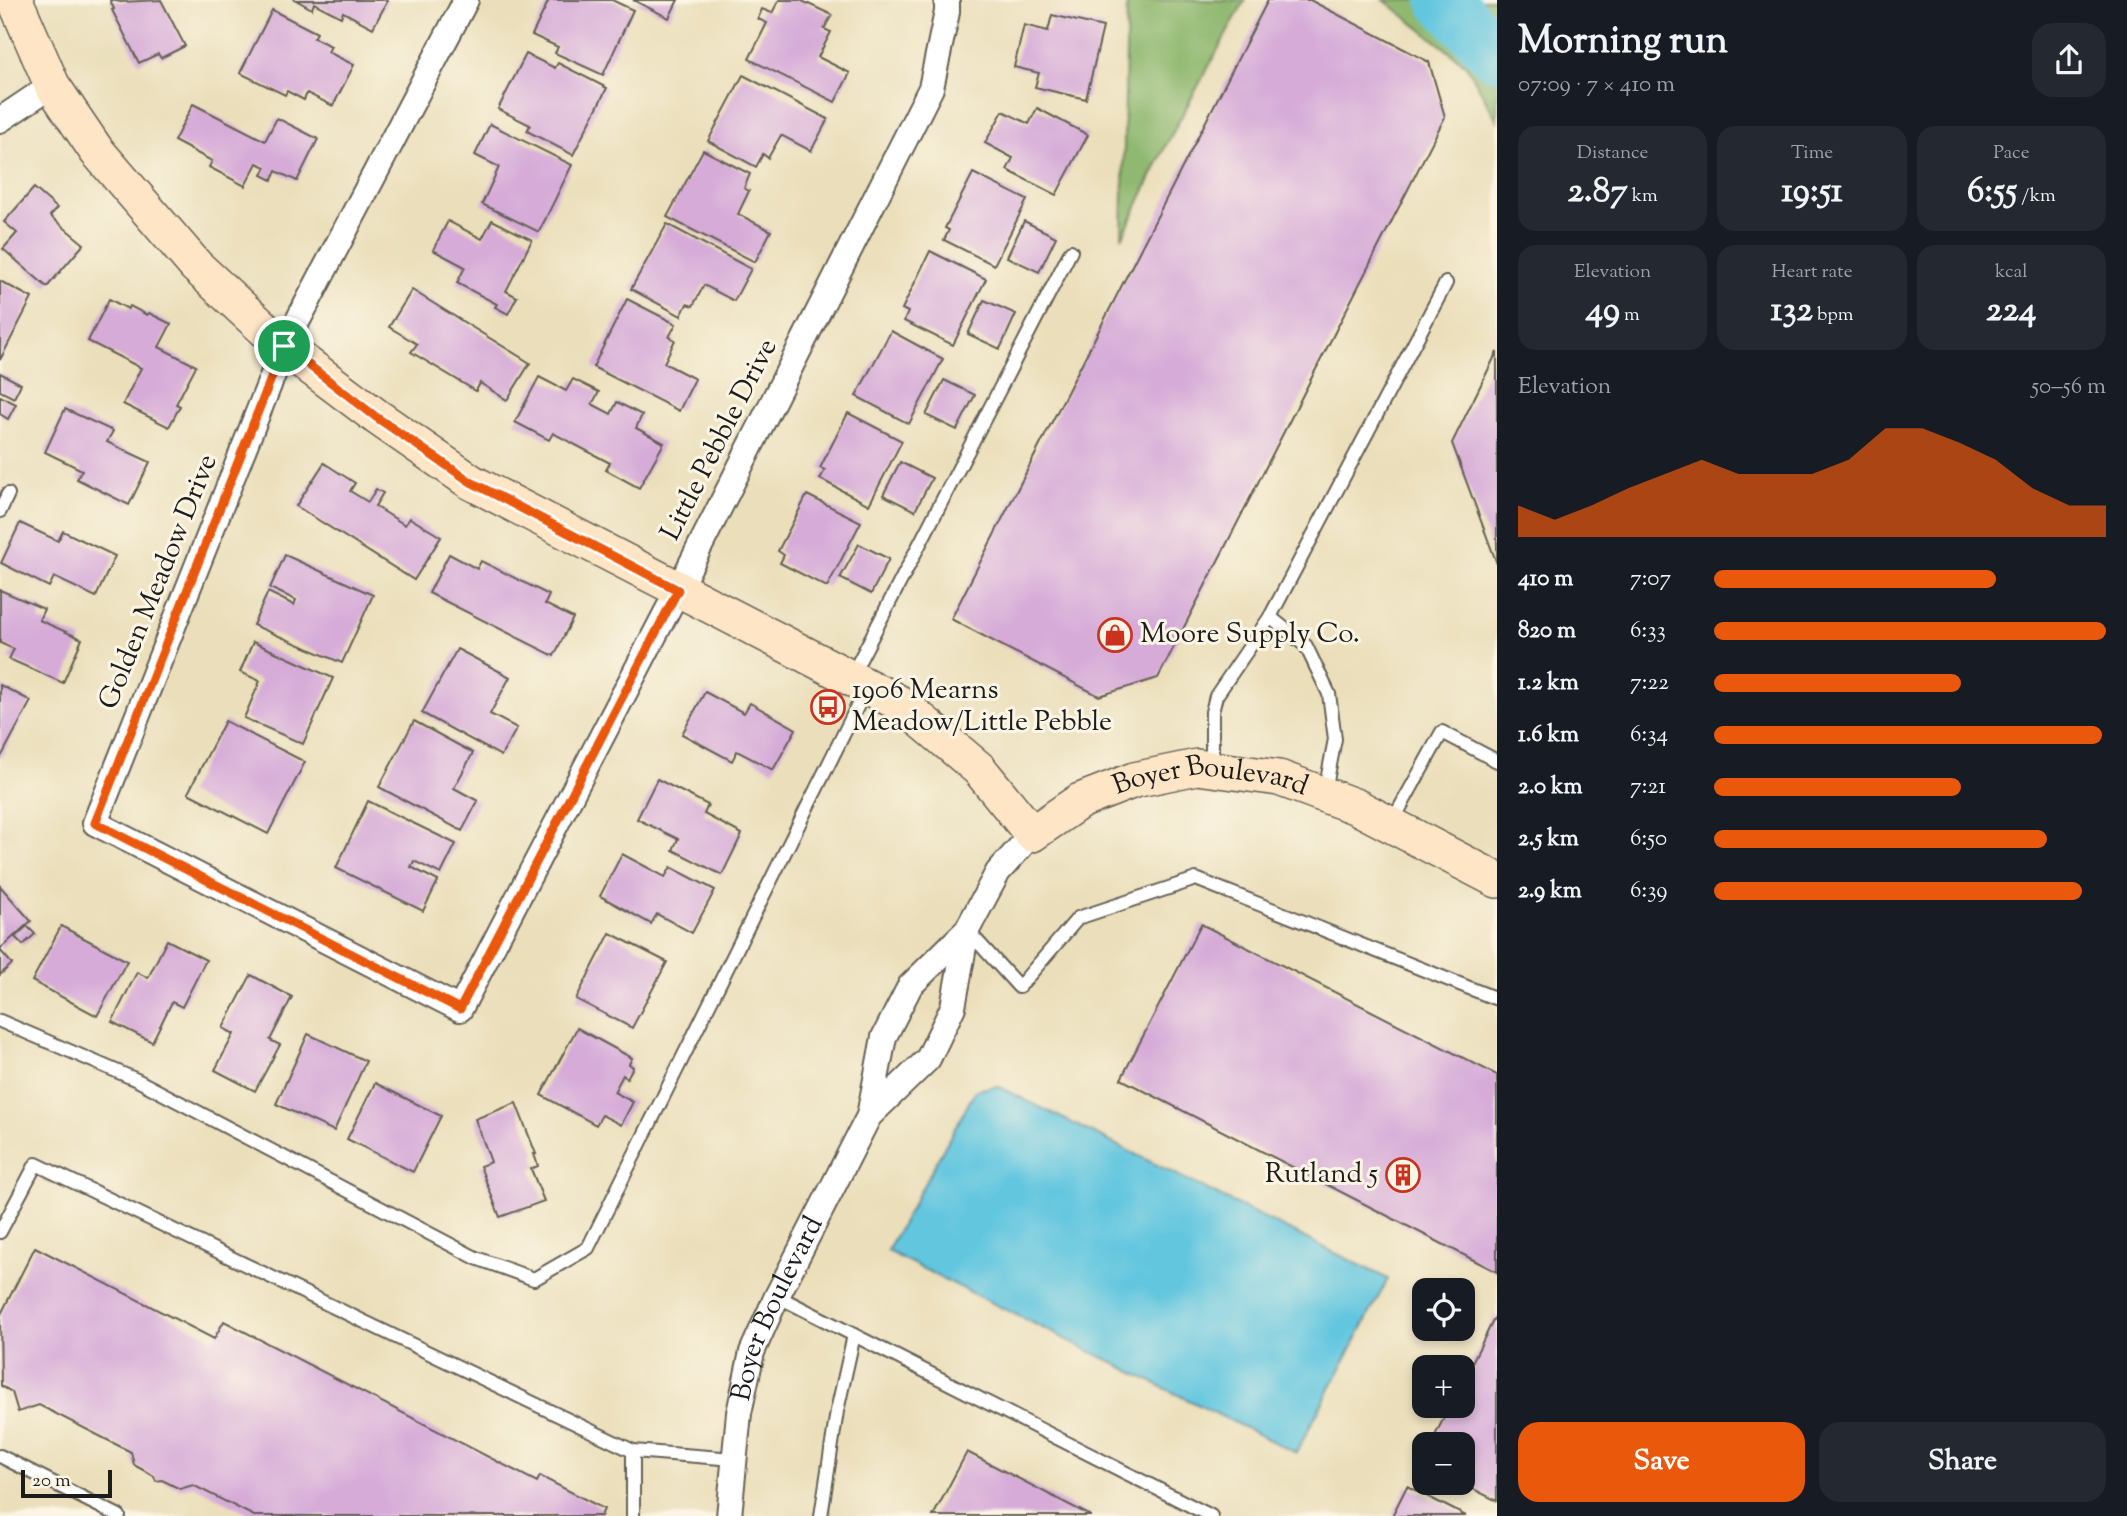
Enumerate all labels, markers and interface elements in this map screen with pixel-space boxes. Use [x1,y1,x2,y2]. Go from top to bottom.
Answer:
text: Morning run [1518,16,1728,70]
button: share [2032,23,2106,97]
text: 07:09 · 7 × 410 m [1518,69,1675,102]
text: Distance [1577,140,1648,167]
text: Time [1791,140,1833,167]
text: Pace [1993,140,2030,167]
text: 2.87 [1567,167,1628,218]
text: 19:51 [1781,167,1843,218]
text: 6:55 [1967,167,2017,218]
text: km [1628,183,1658,210]
text: /km [2017,183,2056,210]
text: Elevation [1574,259,1651,286]
text: Heart rate [1771,259,1853,286]
text: kcal [1995,259,2028,286]
text: 49 [1586,286,1620,337]
text: 132 [1771,286,1813,337]
text: 224 [1986,286,2037,337]
text: m [1620,302,1640,329]
text: bpm [1813,302,1853,329]
pin [254,316,314,376]
icon: arrive [265,327,303,365]
street label: Little Pebble Drive [652,332,788,548]
text: Elevation [1518,371,1611,404]
text: 50–56 m [2031,371,2106,404]
street label: Golden Meadow Drive [90,448,228,716]
text: 410 m [1518,563,1573,596]
text: 7:07 [1630,563,1671,596]
place label: Moore Supply Co. [1140,615,1360,655]
text: 820 m [1518,615,1576,648]
text: 6:33 [1630,615,1666,648]
shop icon: Moore Supply Co. [1096,616,1134,654]
text: 1.2 km [1518,667,1579,700]
text: 7:22 [1630,667,1669,700]
place label: 1906 Mearns Meadow/Little Pebble [852,671,1112,743]
bus stop icon: 1906 Mearns Meadow/Little Pebble [809,688,847,726]
text: 1.6 km [1518,719,1579,752]
text: 6:34 [1630,719,1668,752]
street label: Boyer Boulevard [1107,746,1314,807]
text: 2.0 km [1518,771,1583,804]
text: 7:21 [1630,771,1666,804]
text: 2.5 km [1518,823,1579,856]
text: 6:50 [1630,823,1667,856]
text: 2.9 km [1518,875,1582,908]
text: 6:39 [1630,875,1667,908]
place label: Rutland 5 [1265,1155,1378,1195]
building icon: Rutland 5 [1384,1156,1422,1194]
street label: Boyer Boulevard [722,1209,834,1405]
map controls [1412,1278,1475,1495]
button: locate [1412,1278,1475,1341]
button: + [1412,1355,1475,1418]
button: Save [1518,1422,1805,1502]
button: Share [1819,1422,2106,1502]
button: − [1412,1432,1475,1495]
scale bar [21,1467,112,1499]
text: 20 m [32,1468,71,1495]

